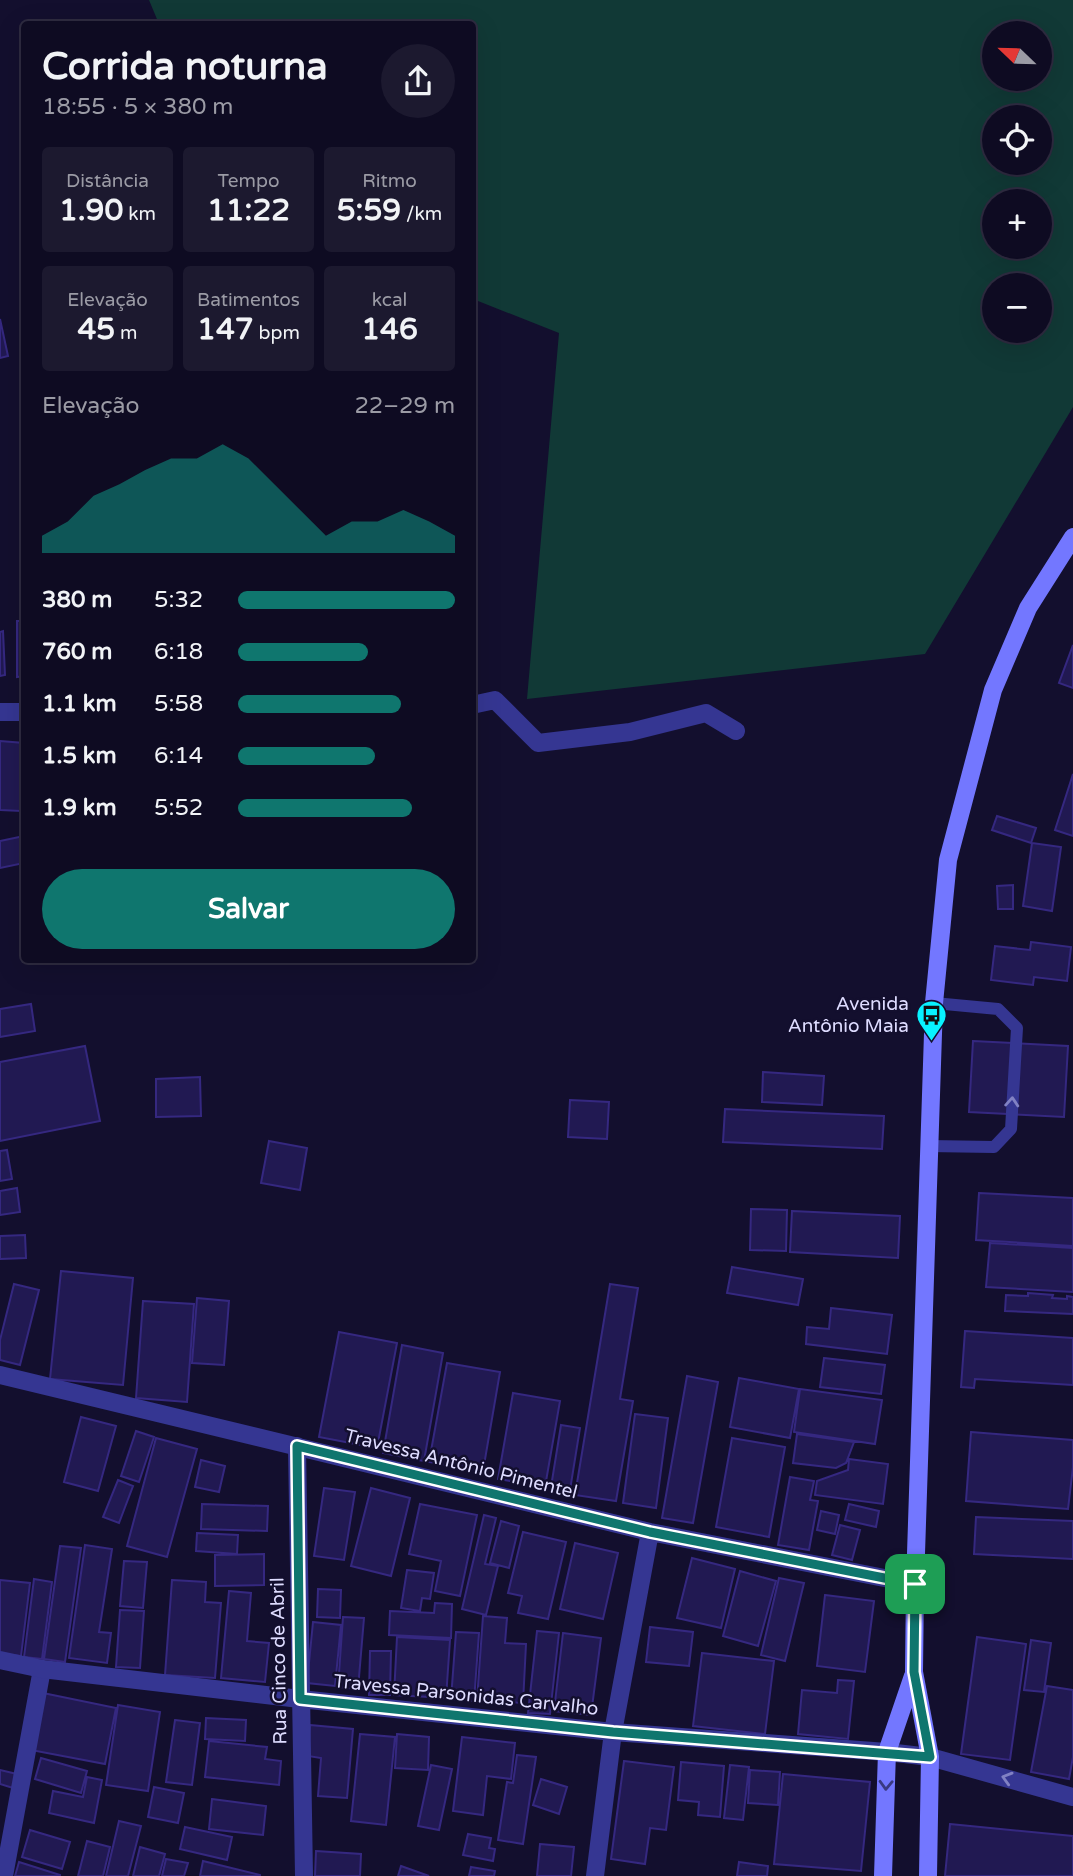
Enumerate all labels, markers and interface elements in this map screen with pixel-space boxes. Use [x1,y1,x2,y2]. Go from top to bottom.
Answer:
north arrow [982,21,1052,91]
map controls [982,21,1052,343]
text: Corrida noturna [42,44,328,90]
button: share [381,44,455,118]
text: 18:55 · 5 × 380 m [42,93,233,121]
button: locate [982,105,1052,175]
text: Distância [66,170,149,192]
text: Tempo [217,170,280,192]
text: Ritmo [362,170,417,192]
button: + [982,189,1052,259]
text: 1.90 [59,192,123,229]
text: 11:22 [207,192,290,229]
text: 5:59 [337,192,401,229]
text: km [123,203,156,225]
text: /km [401,203,442,225]
button: − [982,273,1052,343]
text: Elevação [67,289,148,311]
text: Batimentos [197,289,300,311]
text: kcal [372,289,407,311]
text: 45 [77,311,115,348]
text: 147 [197,311,254,348]
text: 146 [361,311,418,348]
text: m [115,322,138,344]
text: bpm [254,322,300,344]
text: Elevação [42,392,139,420]
text: 22–29 m [354,392,455,420]
text: 380 m [42,586,112,614]
text: 5:32 [154,586,203,614]
text: 760 m [42,638,112,666]
text: 6:18 [154,638,203,666]
text: 1.1 km [42,690,117,718]
text: 5:58 [154,690,203,718]
text: 1.5 km [42,742,117,770]
text: 6:14 [154,742,203,770]
text: 1.9 km [42,794,117,822]
text: 5:52 [154,794,203,822]
button: Salvar [42,869,455,949]
place label: Avenida Antônio Maia [788,993,909,1037]
bus stop icon: Avenida Antônio Maia [915,998,949,1042]
one-way arrow [1005,1096,1020,1107]
street label: Travessa Antônio Pimentel [342,1424,580,1504]
pin [885,1554,945,1614]
icon: arrive [896,1565,934,1603]
street label: Rua Cinco de Abril [267,1577,291,1745]
street label: Travessa Parsonidas Carvalho [332,1670,600,1720]
one-way arrow [1002,1772,1014,1787]
one-way arrow [879,1780,894,1791]

